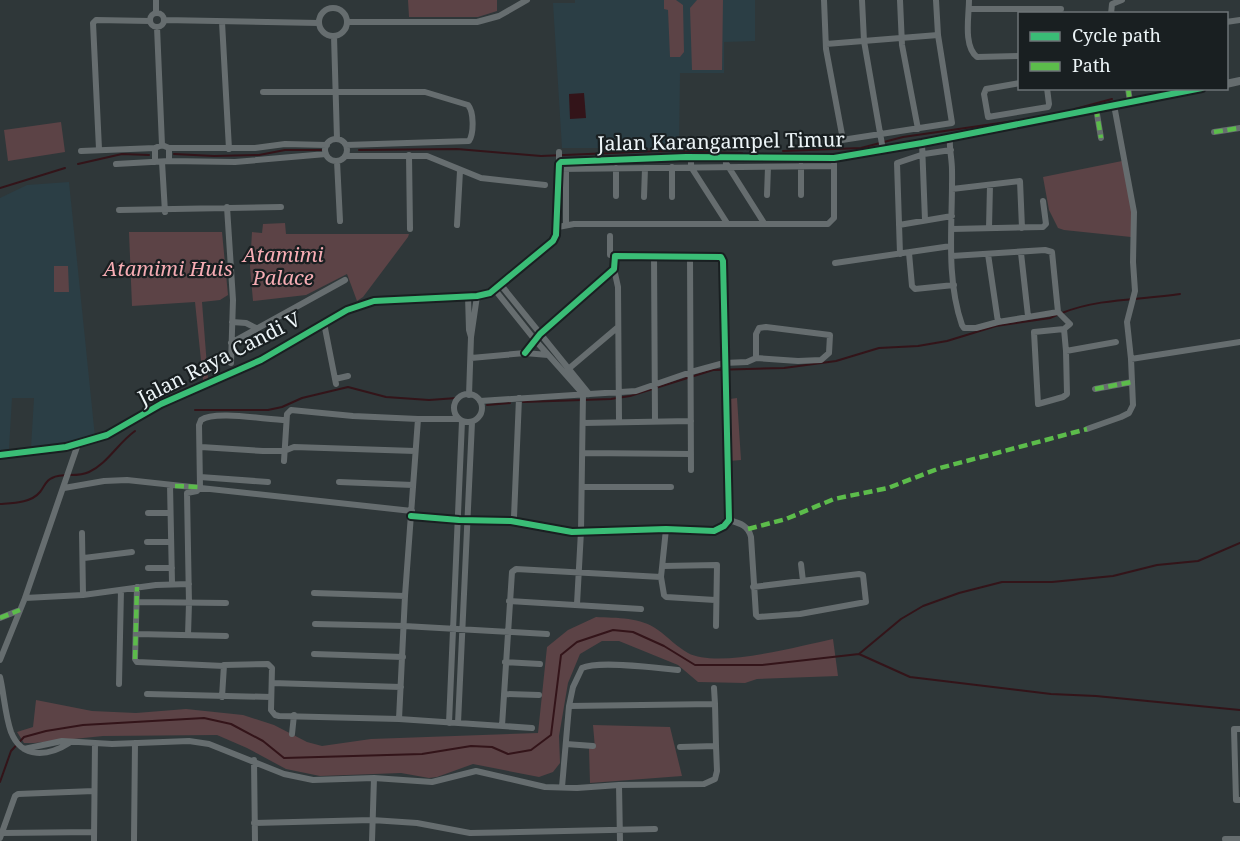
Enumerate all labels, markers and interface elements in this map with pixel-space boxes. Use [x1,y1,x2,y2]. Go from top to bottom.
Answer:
legend [1018,12,1228,90]
text: Cycle path [1072,23,1161,47]
text: Path [1072,53,1111,77]
street label: Jalan Karangampel Timur [596,125,845,157]
park label: Atamimi Palace [240,241,324,291]
park label: Atamimi Huis [101,255,233,282]
street label: Jalan Raya Candi V [132,305,306,411]

